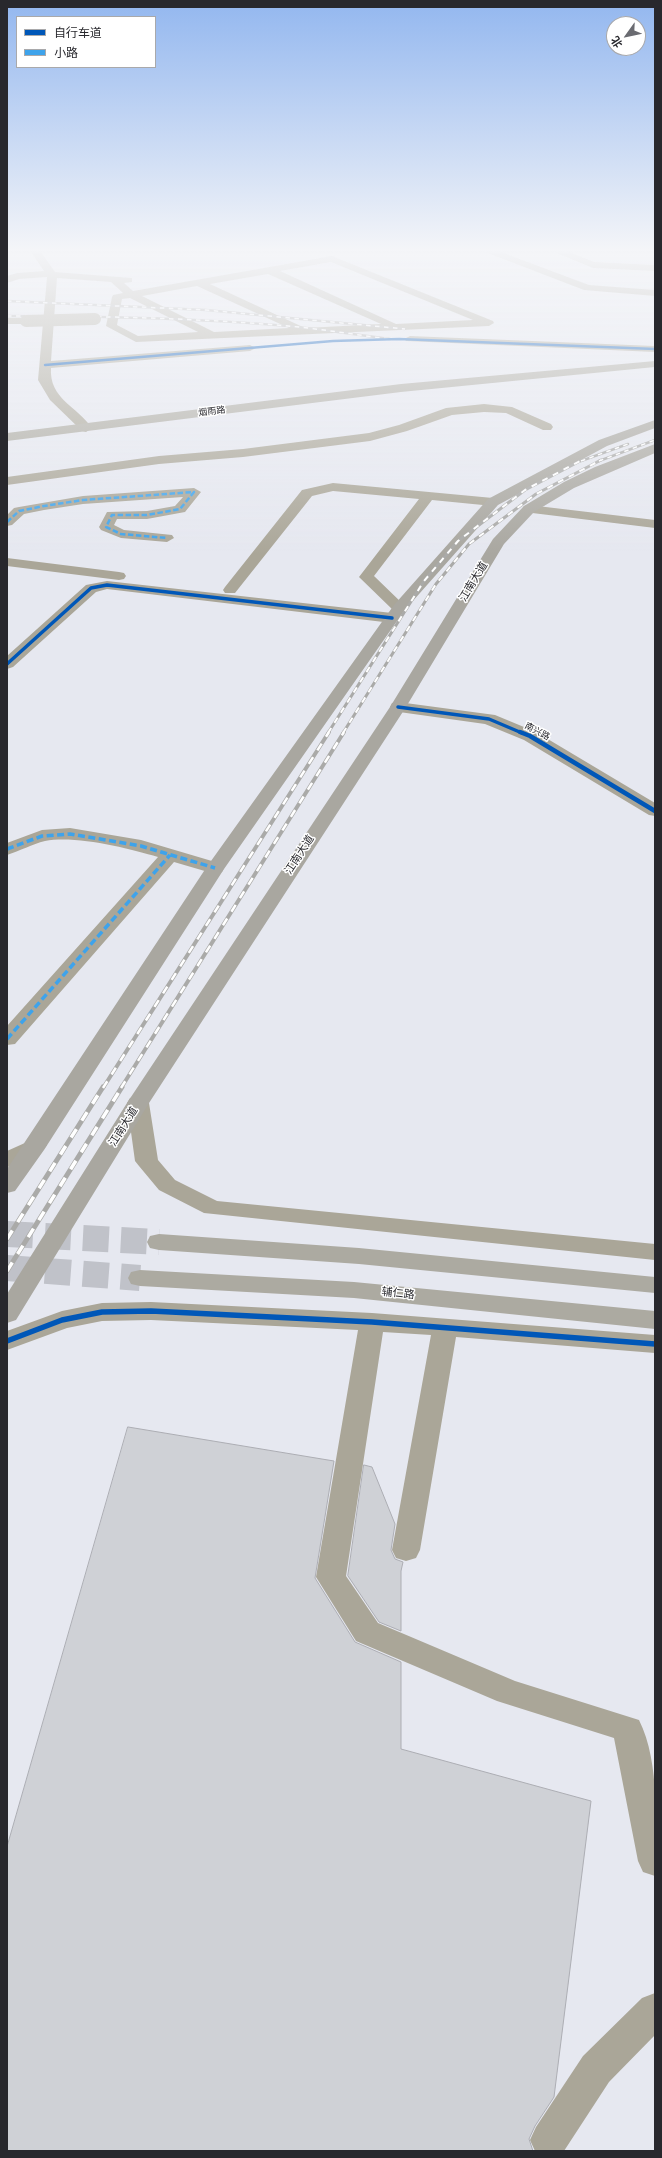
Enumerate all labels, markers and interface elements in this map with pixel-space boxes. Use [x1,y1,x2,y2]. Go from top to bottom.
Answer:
legend [16,16,156,68]
north arrow [606,16,646,56]
text: 自行车道 [54,24,102,42]
text: 北 [607,33,626,51]
text: 小路 [54,44,78,62]
street label: 烟雨路 [198,405,226,419]
street label: 江南大道 [457,560,491,604]
street label: 南兴路 [523,721,551,743]
street label: 江南大道 [282,833,318,877]
street label: 江南大道 [107,1105,141,1149]
street label: 辅仁路 [381,1286,415,1302]

